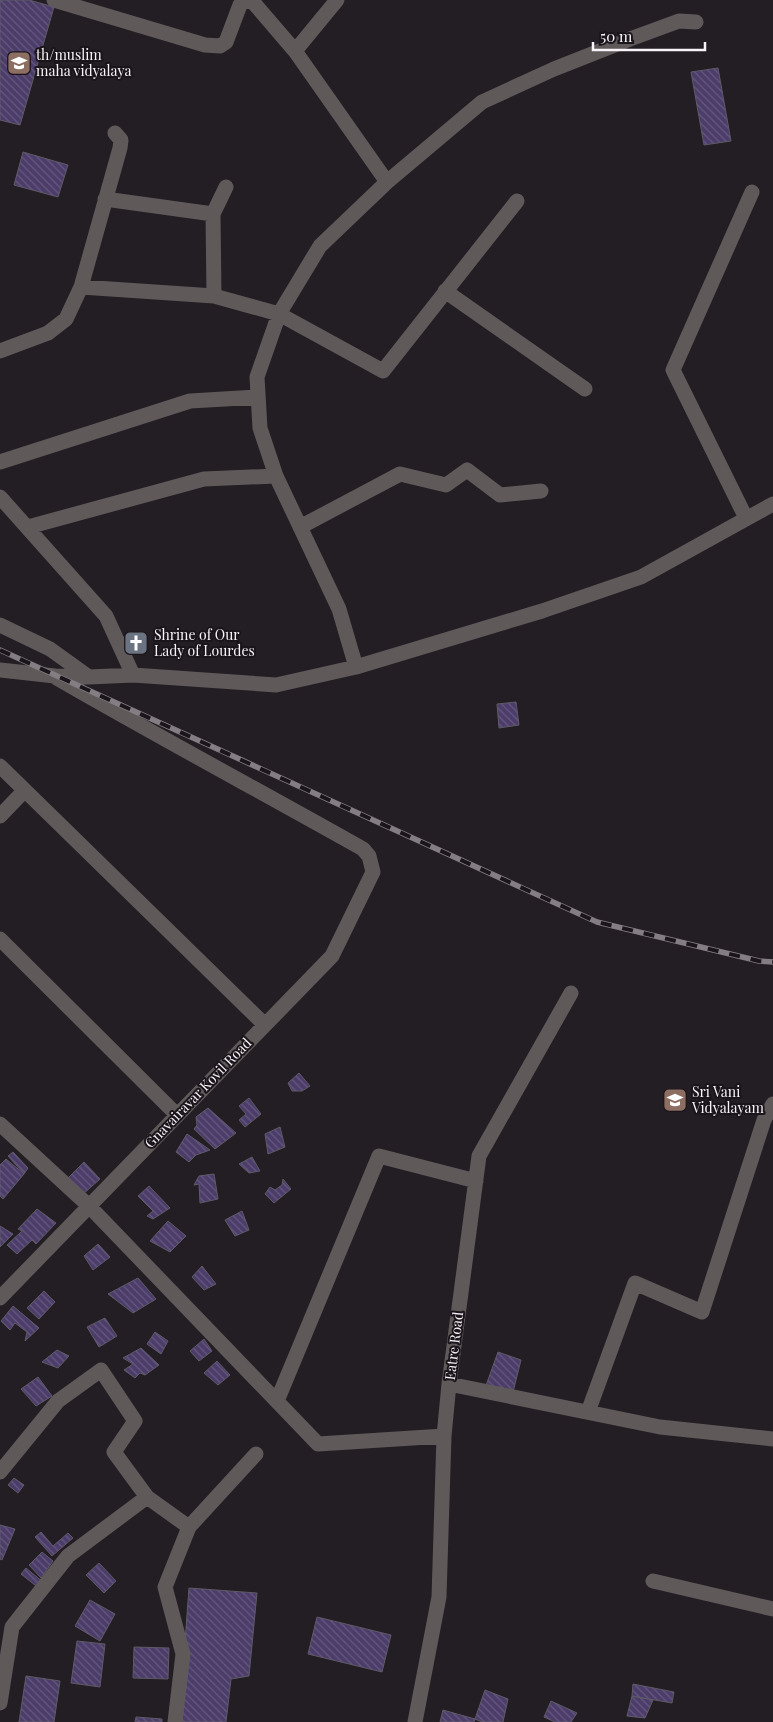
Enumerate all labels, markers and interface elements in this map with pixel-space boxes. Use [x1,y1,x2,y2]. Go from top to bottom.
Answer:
scale bar [593,20,706,52]
text: 50 m [600,26,633,46]
place label: th/muslim maha vidyalaya [36,45,131,80]
school or university icon: th/muslim maha vidyalaya [6,50,32,76]
place label: Shrine of Our Lady of Lourdes [154,625,255,660]
church icon: Shrine of Our Lady of Lourdes [123,630,149,656]
street label: Gnavairavar Kovil Road [140,1033,255,1152]
place label: Sri Vani Vidyalayam [691,1082,764,1117]
school or university icon: Sri Vani Vidyalayam [662,1087,688,1113]
street label: Eatre Road [440,1311,467,1381]

